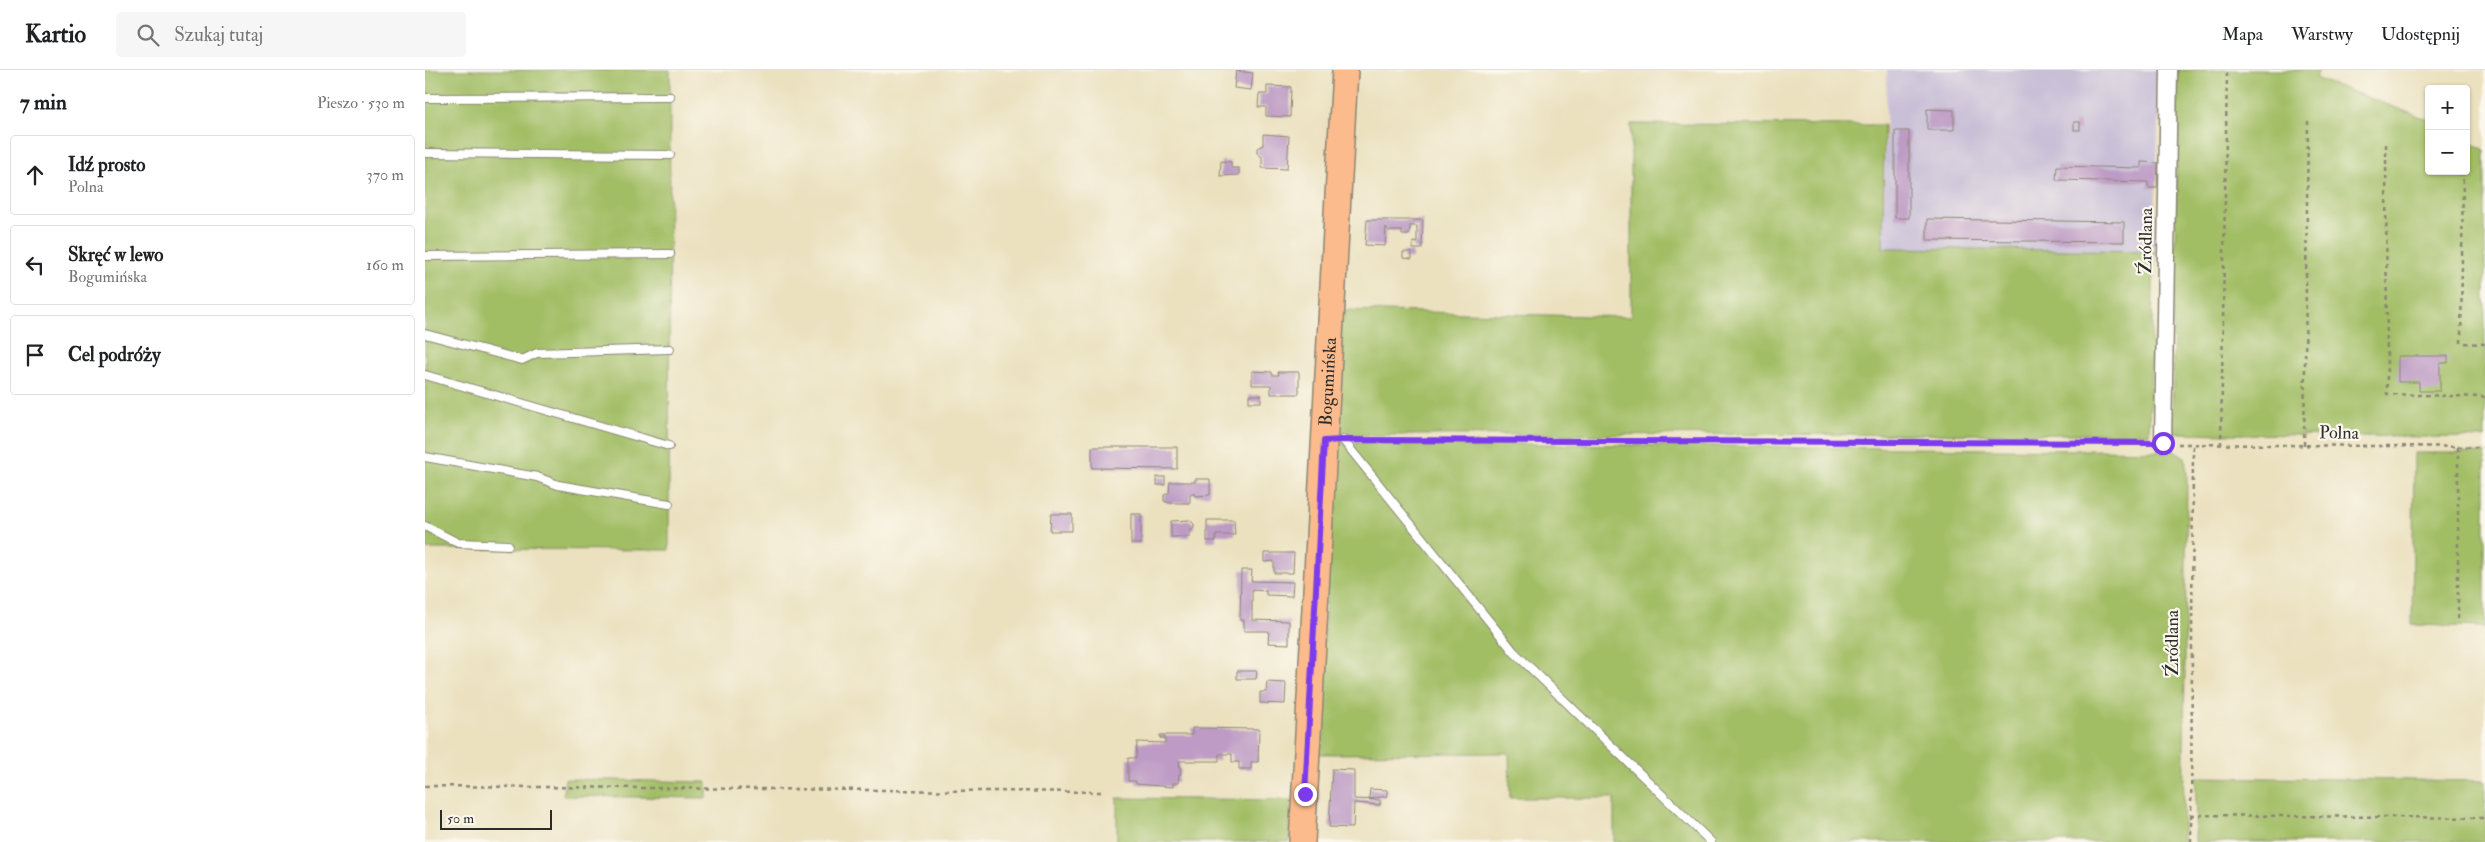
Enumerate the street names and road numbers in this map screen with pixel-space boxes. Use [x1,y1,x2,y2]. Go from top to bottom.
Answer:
street label: Źródlana [2134,207,2158,274]
street label: Bogumińska [1314,336,1342,427]
street label: Polna [2319,421,2360,445]
street label: Źródlana [2161,609,2184,676]

